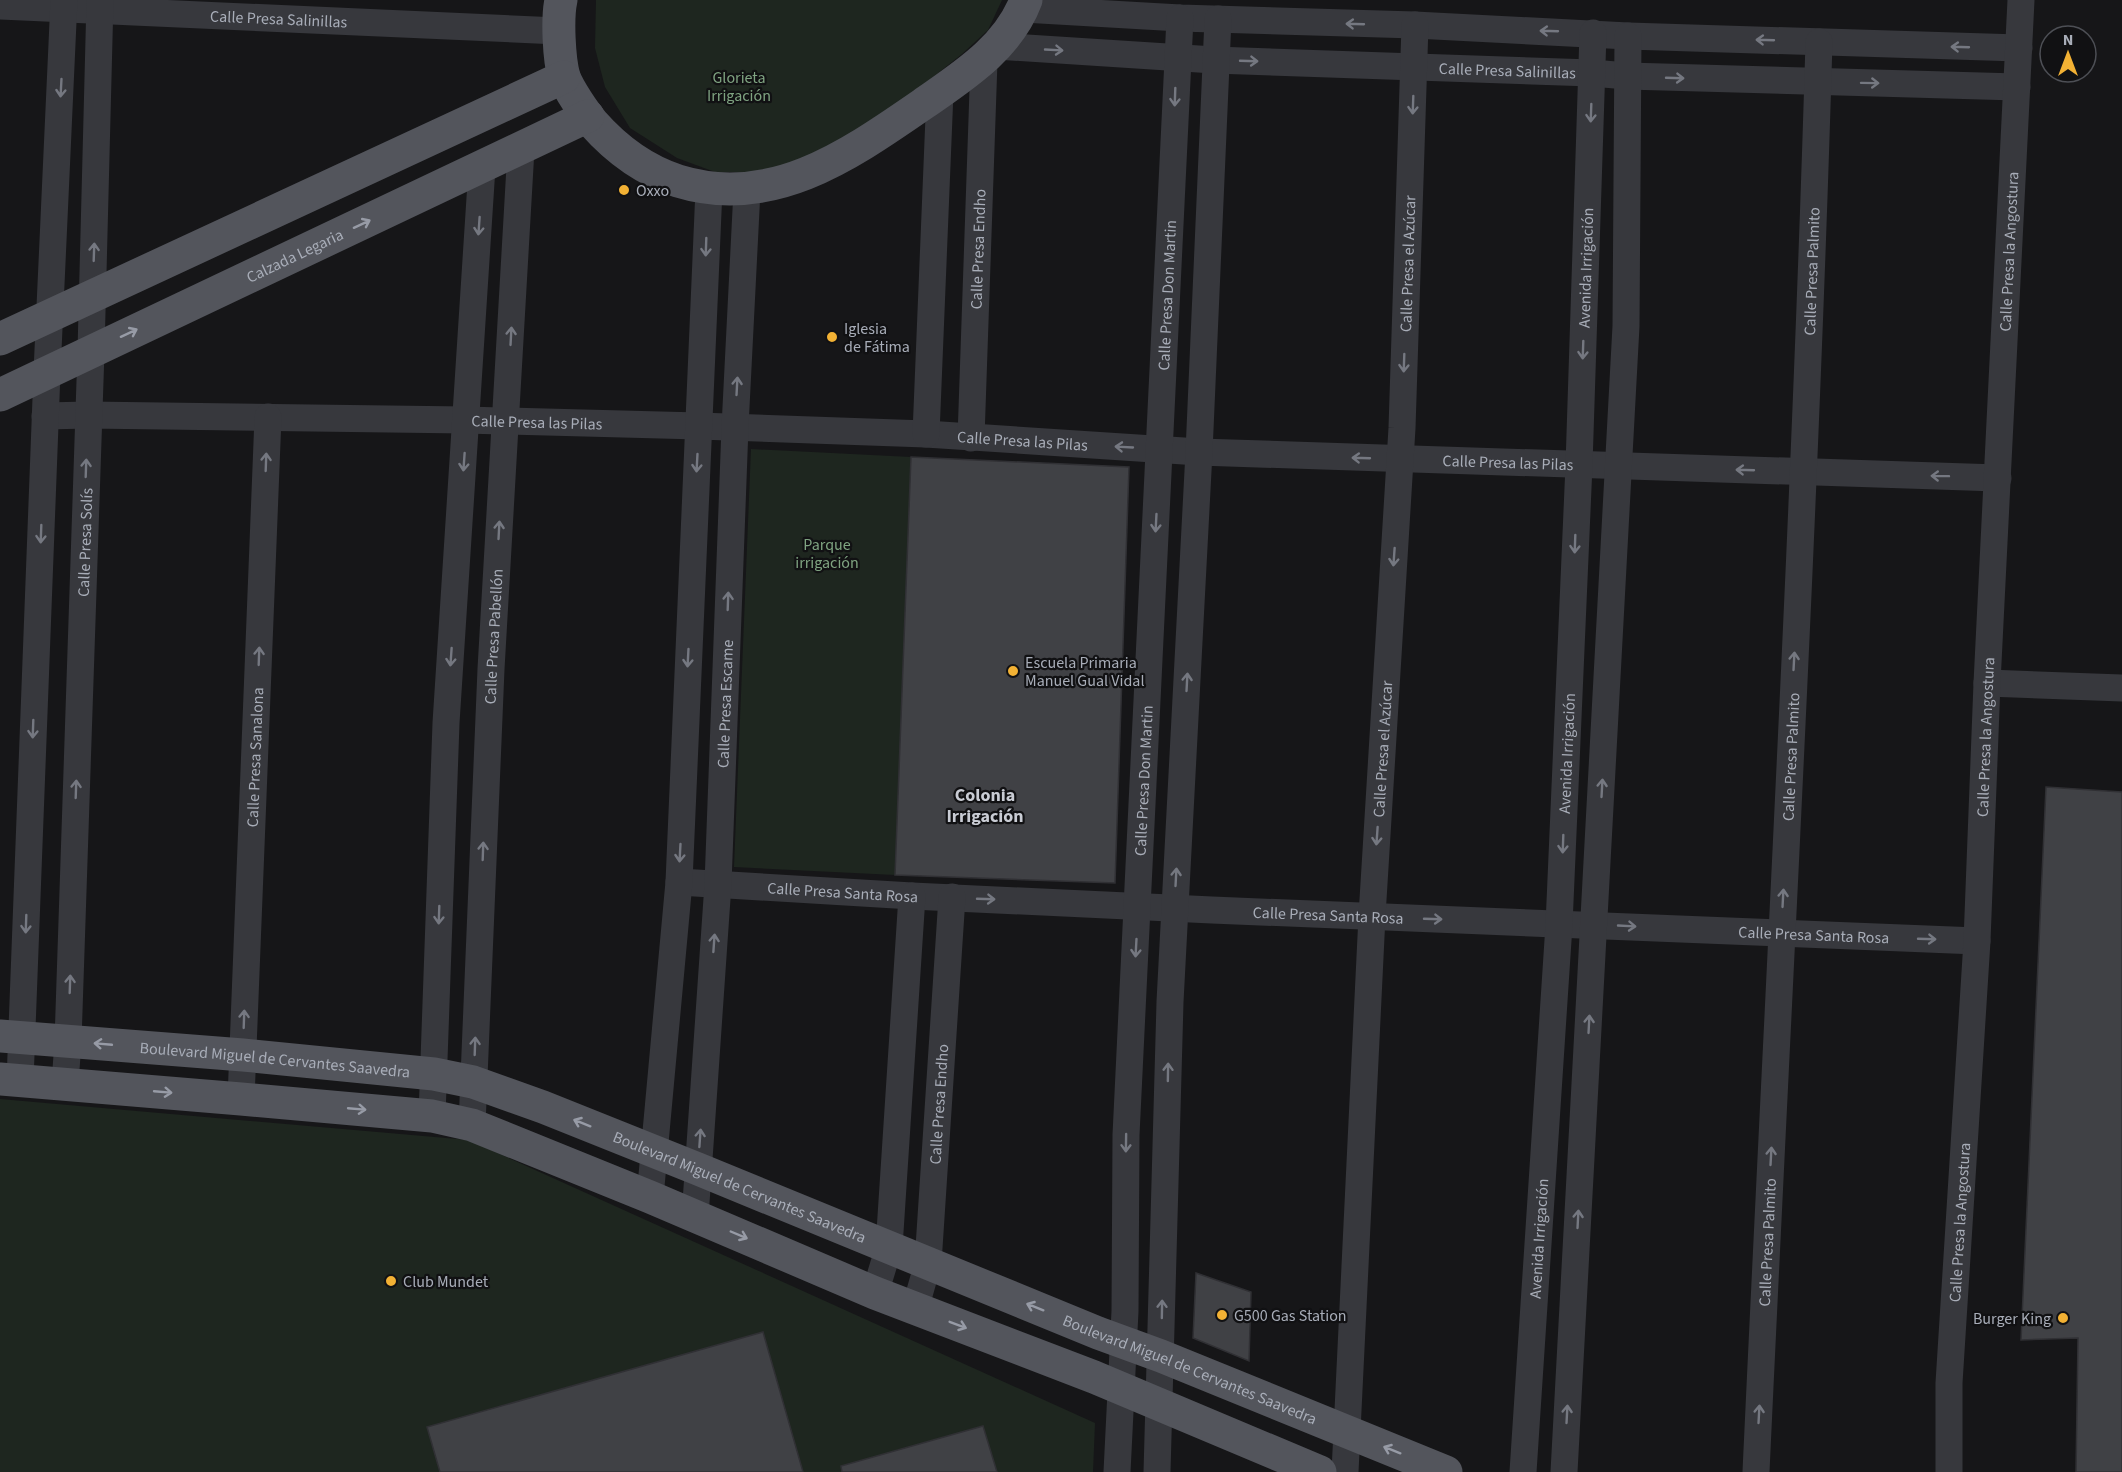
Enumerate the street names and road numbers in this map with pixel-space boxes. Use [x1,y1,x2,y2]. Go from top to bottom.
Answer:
street label: Calle Presa Salinillas [210,5,348,34]
street label: Calle Presa Salinillas [1438,58,1577,84]
street label: Calle Presa la Angostura [1995,171,2024,332]
street label: Calle Presa Endho [965,189,992,310]
street label: Calle Presa el Azúcar [1395,194,1422,333]
street label: Avenida Irrigación [1573,207,1599,328]
street label: Calle Presa Palmito [1799,207,1826,336]
street label: Calle Presa Don Martin [1153,219,1182,371]
street label: Calzada Legaria [243,224,347,289]
street label: Calle Presa las Pilas [471,410,603,436]
street label: Calle Presa las Pilas [956,426,1089,457]
street label: Calle Presa las Pilas [1442,450,1574,476]
street label: Calle Presa Solís [73,487,98,597]
street label: Calle Presa Pabellón [480,568,509,705]
street label: Calle Presa Escame [712,639,739,769]
street label: Calle Presa la Angostura [1972,657,2000,817]
street label: Calle Presa el Azúcar [1368,680,1398,818]
street label: Calle Presa Sanalona [242,687,269,828]
street label: Calle Presa Palmito [1777,692,1806,822]
street label: Avenida Irrigación [1554,693,1581,814]
street label: Calle Presa Don Martin [1130,705,1159,857]
street label: Calle Presa Santa Rosa [767,877,919,908]
street label: Calle Presa Santa Rosa [1252,902,1404,930]
street label: Calle Presa Santa Rosa [1738,921,1890,949]
street label: Boulevard Miguel de Cervantes Saavedra [139,1037,411,1084]
street label: Calle Presa Endho [924,1043,954,1165]
street label: Boulevard Miguel de Cervantes Saavedra [609,1126,869,1249]
street label: Calle Presa la Angostura [1944,1142,1976,1303]
street label: Calle Presa Palmito [1754,1177,1782,1307]
street label: Avenida Irrigación [1524,1178,1554,1299]
street label: Boulevard Miguel de Cervantes Saavedra [1059,1310,1320,1430]

